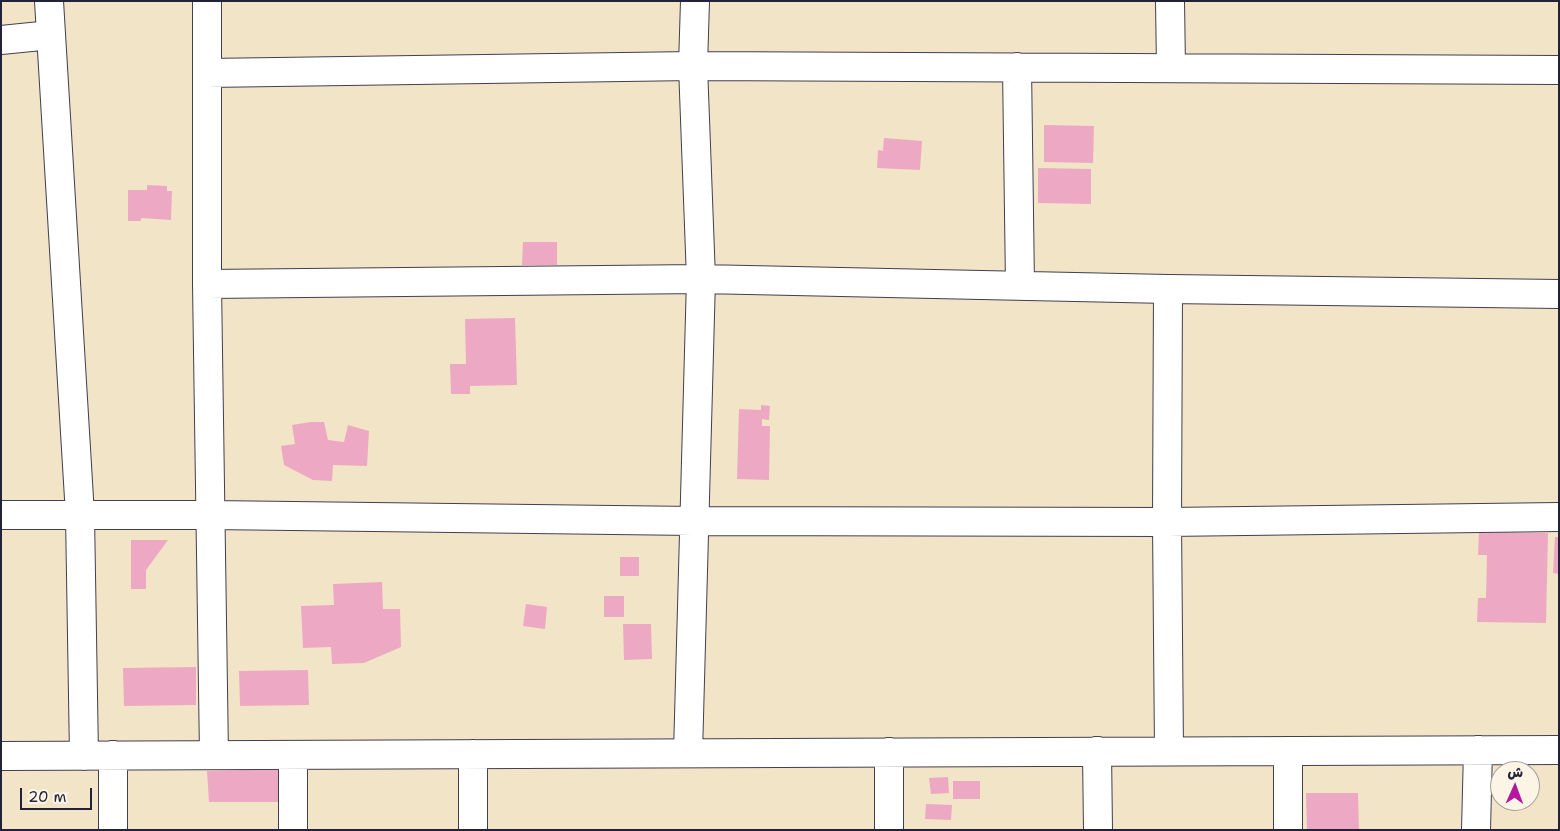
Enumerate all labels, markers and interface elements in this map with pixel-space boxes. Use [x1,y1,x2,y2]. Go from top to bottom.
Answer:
north arrow [1490,761,1540,811]
text: ش [1507,763,1524,781]
scale bar [22,778,95,810]
text: 20 m [28,787,67,807]

